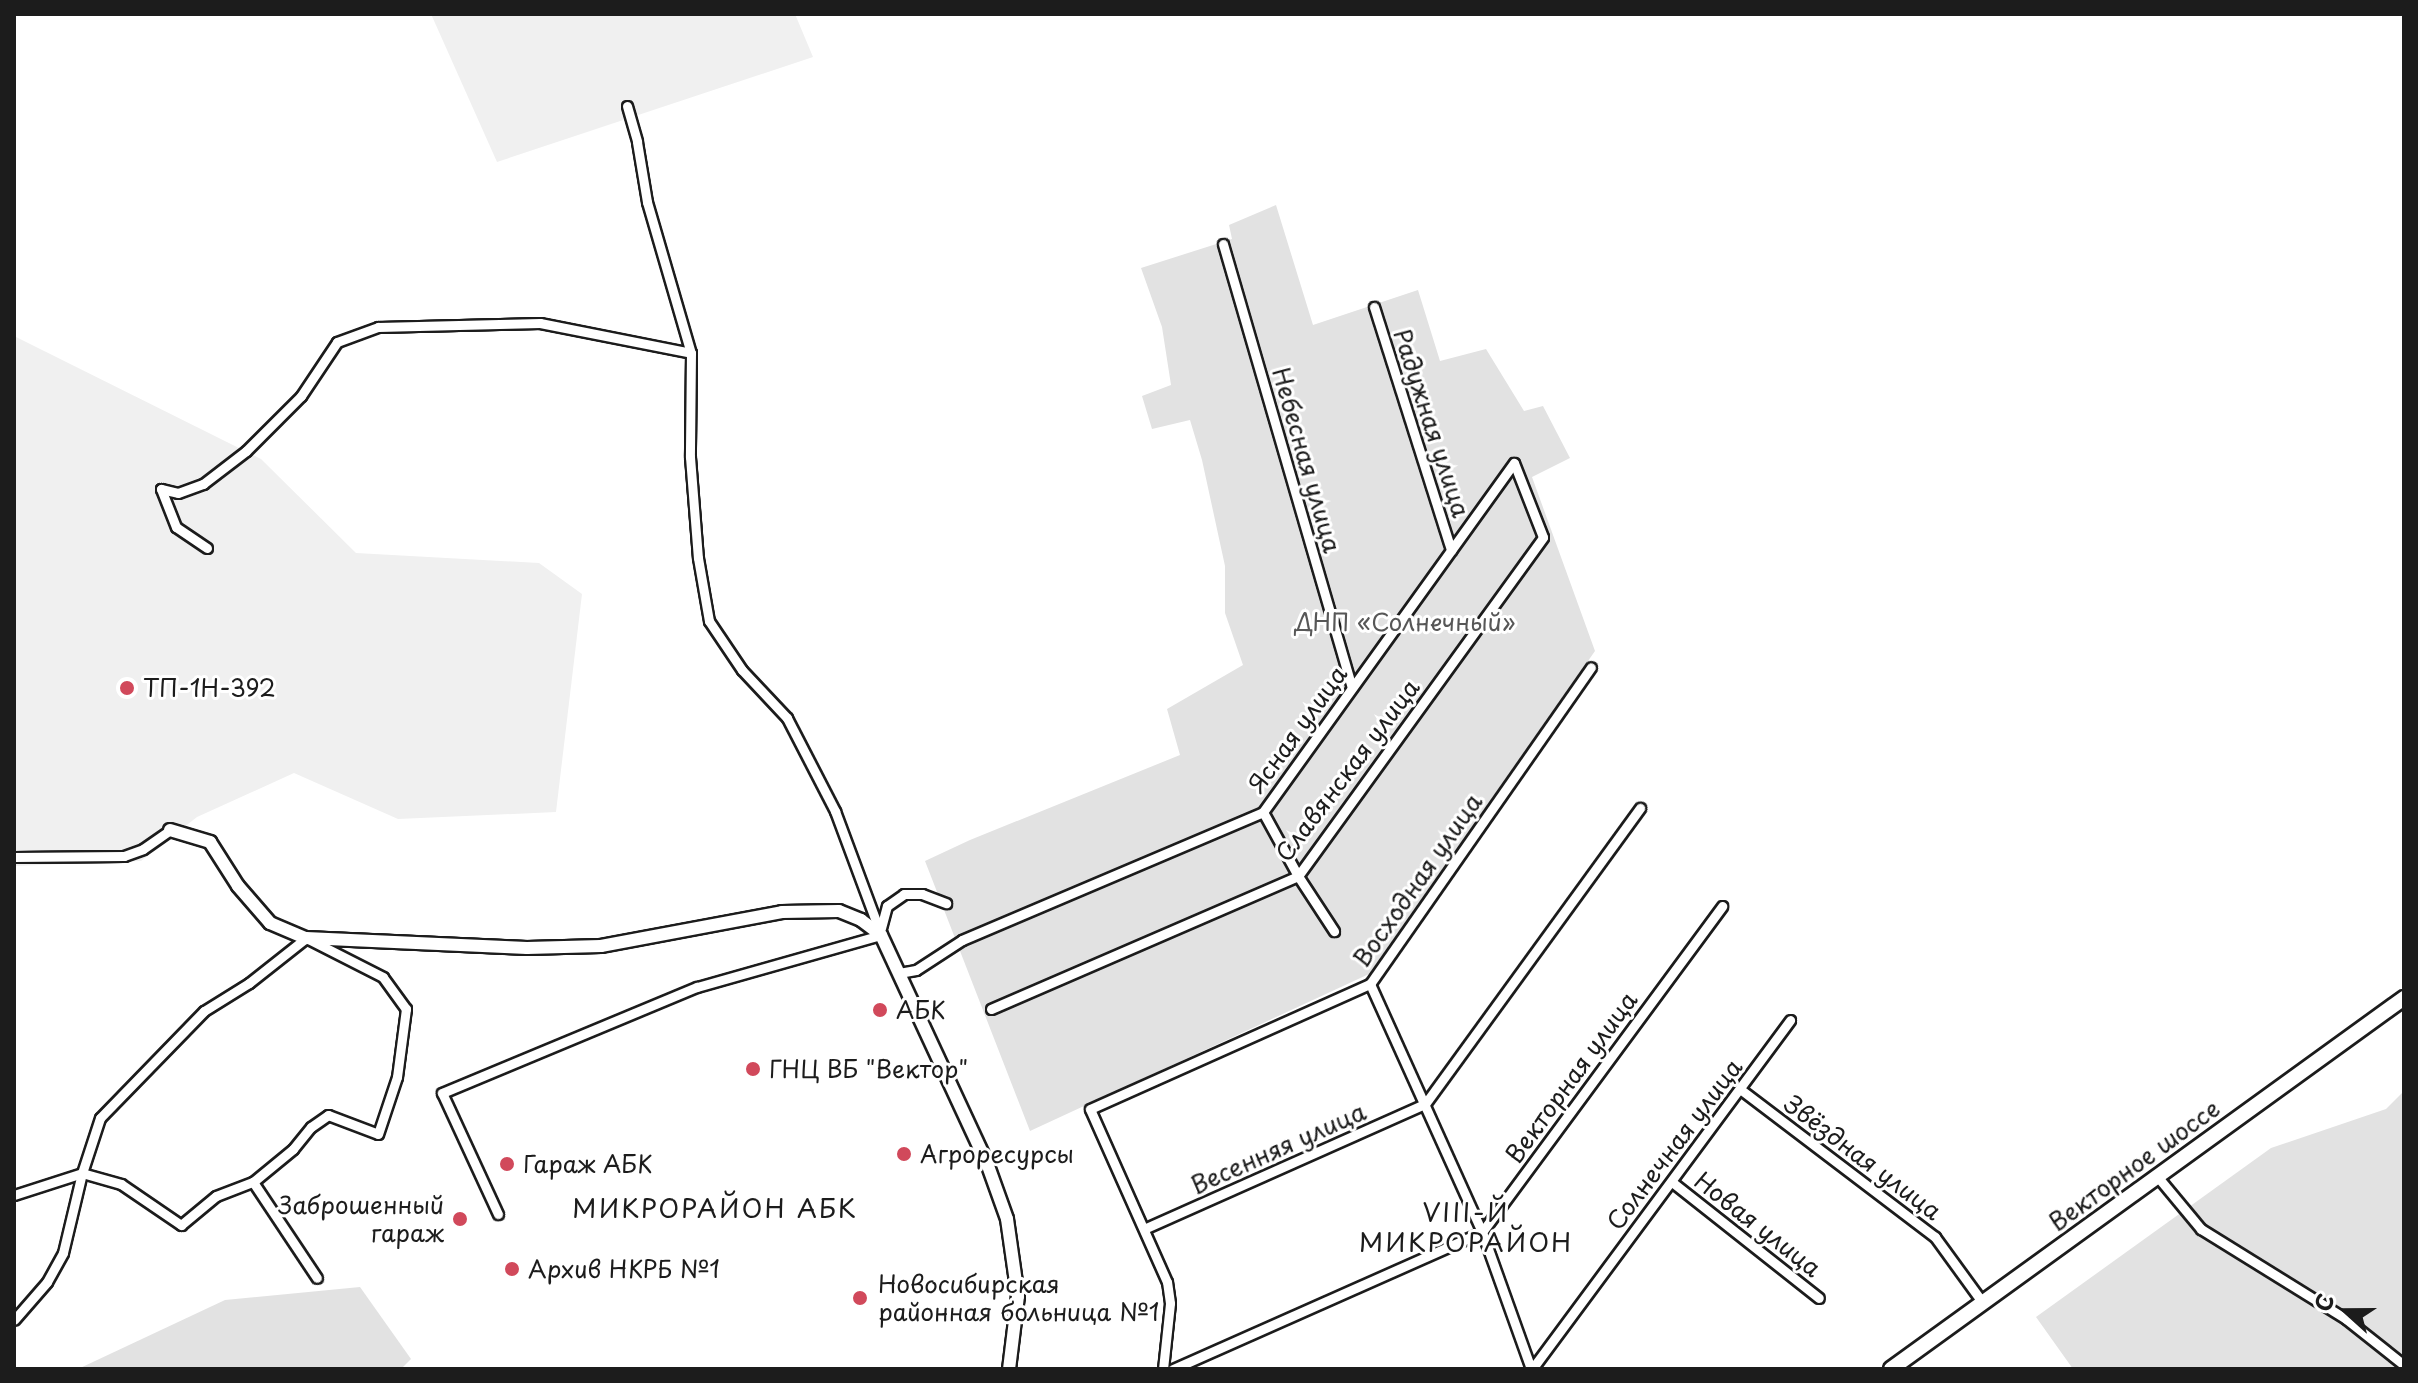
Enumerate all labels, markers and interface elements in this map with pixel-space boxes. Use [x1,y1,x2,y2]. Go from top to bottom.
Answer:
street label: Радужная улица [1388,324,1476,522]
street label: Небесная улица [1267,364,1347,556]
park label: ДНП «Солнечный» [1294,608,1516,636]
street label: Ясная улица [1241,659,1353,799]
street label: Славянская улица [1269,672,1425,868]
place label: ТП-1Н-392 [143,674,276,702]
marker: ТП-1Н-392 [118,679,136,697]
street label: Восходная улица [1346,787,1488,973]
street label: Векторная улица [1499,985,1643,1169]
place label: АБК [896,996,945,1024]
marker: АБК [871,1001,889,1019]
street label: Солнечная улица [1600,1052,1748,1236]
place label: ГНЦ ВБ "Вектор" [769,1055,970,1083]
marker: ГНЦ ВБ "Вектор" [744,1060,762,1078]
street label: Звёздная улица [1778,1088,1948,1226]
street label: Векторное шоссе [2042,1093,2226,1237]
street label: Весенняя улица [1186,1096,1370,1200]
place label: Агроресурсы [920,1140,1074,1168]
marker: Агроресурсы [895,1145,913,1163]
place label: Гараж АБК [523,1150,654,1178]
marker: Гараж АБК [498,1155,516,1173]
street label: Новая улица [1689,1165,1827,1283]
place label: Заброшенный гараж [278,1191,444,1247]
district label: МИКРОРАЙОН АБК [572,1192,858,1224]
district label: VIII-Й МИКРОРАЙОН [1358,1196,1574,1258]
marker: Заброшенный гараж [451,1210,469,1228]
place label: Архив НКРБ №1 [528,1255,723,1283]
marker: Архив НКРБ №1 [503,1260,521,1278]
place label: Новосибирская районная больница №1 [878,1270,1160,1326]
north arrow [2306,1271,2386,1351]
marker: Новосибирская районная больница №1 [849,1287,871,1309]
text: С [2305,1289,2341,1316]

